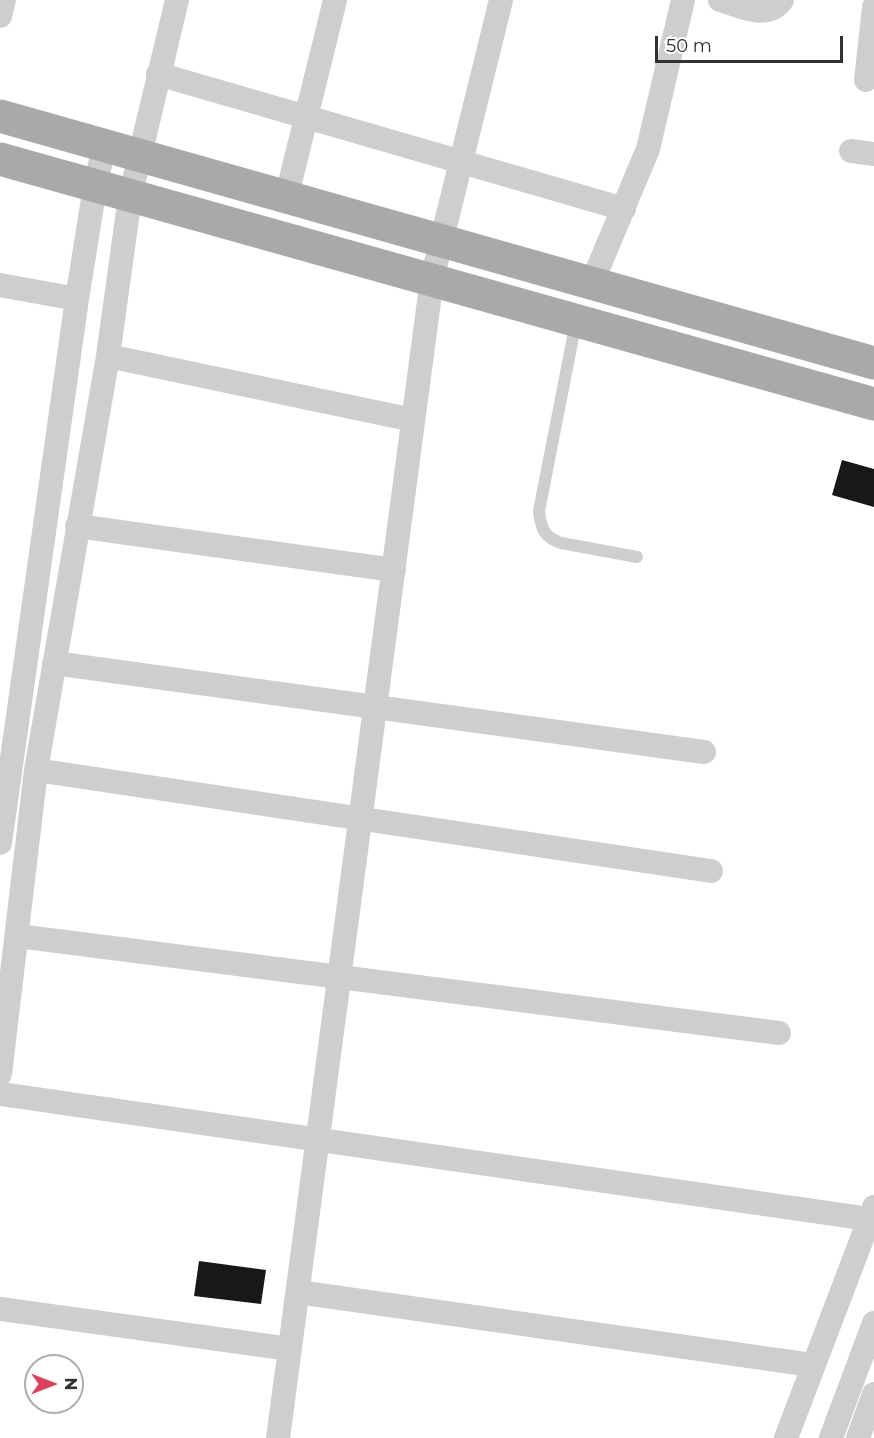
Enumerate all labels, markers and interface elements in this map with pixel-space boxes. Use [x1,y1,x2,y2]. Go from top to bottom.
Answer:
scale bar [658,24,846,62]
text: 50 m [666,35,712,57]
north arrow [24,1354,84,1414]
text: N [61,1378,80,1390]

